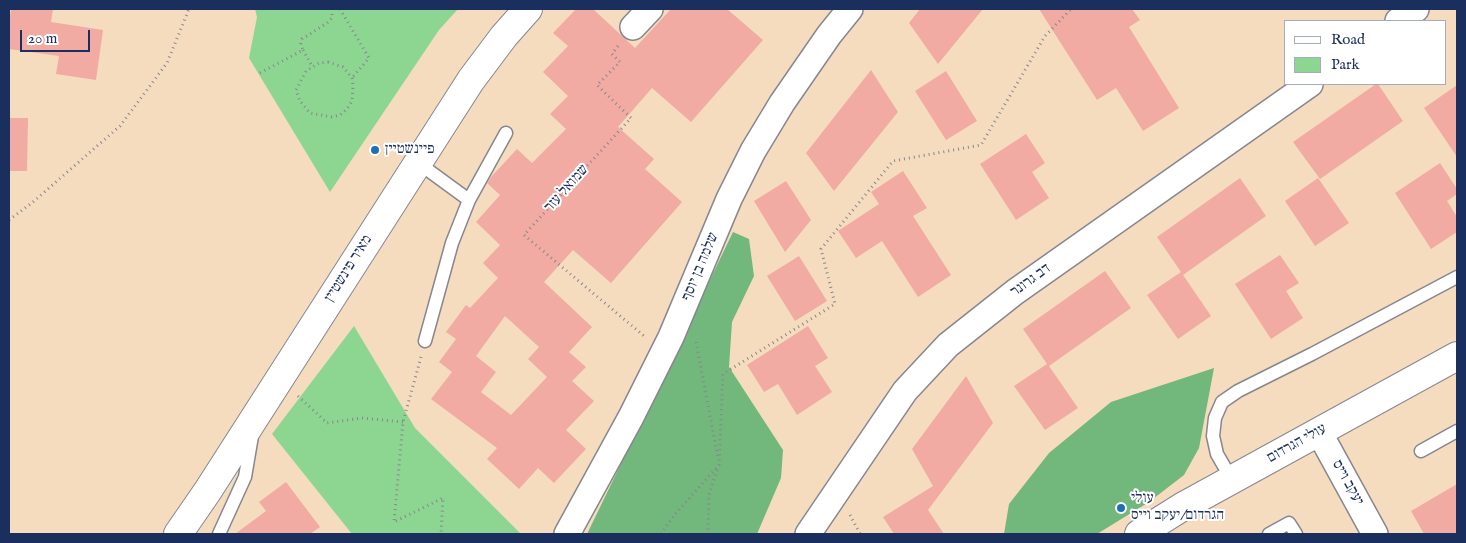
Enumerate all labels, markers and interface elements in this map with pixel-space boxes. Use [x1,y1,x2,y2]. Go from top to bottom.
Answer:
scale bar [22,20,92,52]
legend [1284,20,1446,85]
text: 20 m [28,29,57,48]
text: Road [1331,30,1365,49]
text: Park [1331,55,1360,74]
place label: פיינשטיין [385,141,435,159]
marker: פיינשטיין [369,144,381,156]
street label: שמואל עזר [541,161,593,217]
street label: שלמה בן יוסף [679,230,723,304]
street label: מאיר פינשטיין [321,232,377,306]
street label: דב גרונר [1007,260,1055,302]
street label: עולי הגרדום [1264,420,1330,468]
street label: יעקב וייס [1327,457,1367,509]
place label: עולי הגרדום/יעקב וייס [1131,490,1224,525]
marker: עולי הגרדום/יעקב וייס [1115,502,1127,514]

